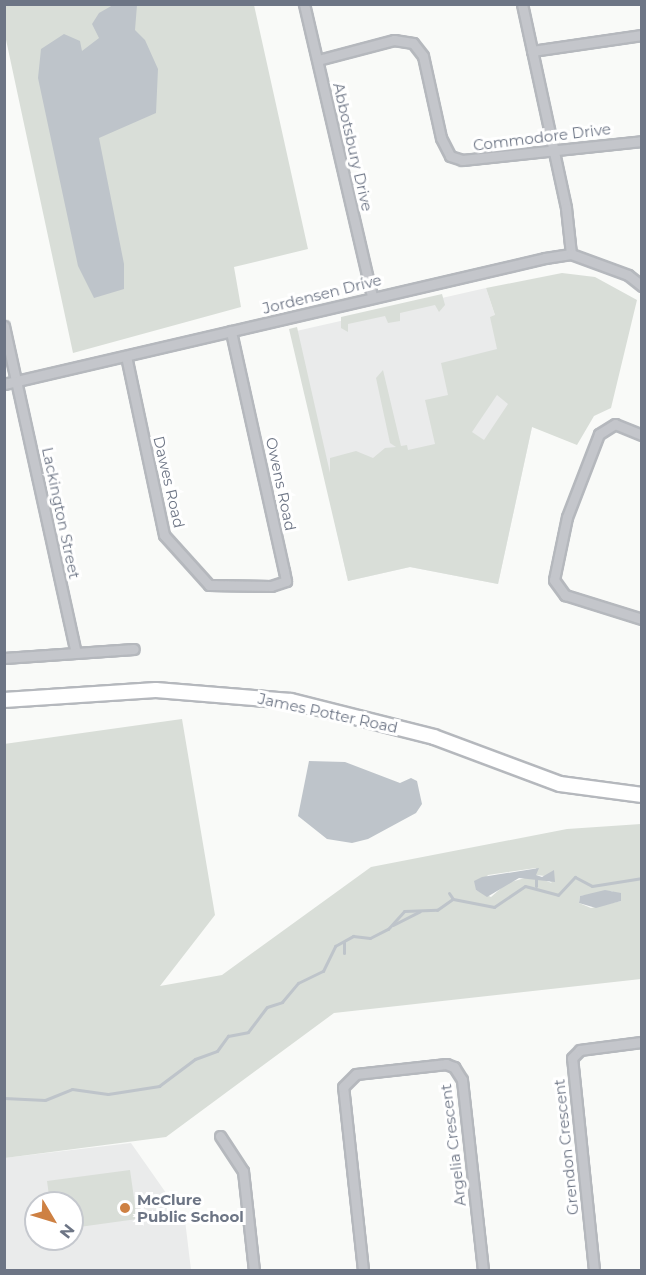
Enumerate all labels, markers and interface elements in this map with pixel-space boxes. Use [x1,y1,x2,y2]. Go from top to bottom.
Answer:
street label: Abbotsbury Drive [329,81,377,213]
street label: Commodore Drive [472,120,612,154]
street label: Jordensen Drive [261,271,383,317]
street label: Dawes Road [150,434,188,530]
street label: Owens Road [262,436,300,532]
street label: Lackington Street [38,446,84,580]
street label: James Potter Road [256,689,400,737]
street label: Grendon Crescent [550,1078,582,1216]
street label: Argelia Crescent [437,1083,469,1207]
place label: McClure Public School [137,1190,244,1225]
north arrow [24,1191,84,1251]
marker: McClure Public School [118,1201,132,1215]
text: N [56,1220,78,1242]

